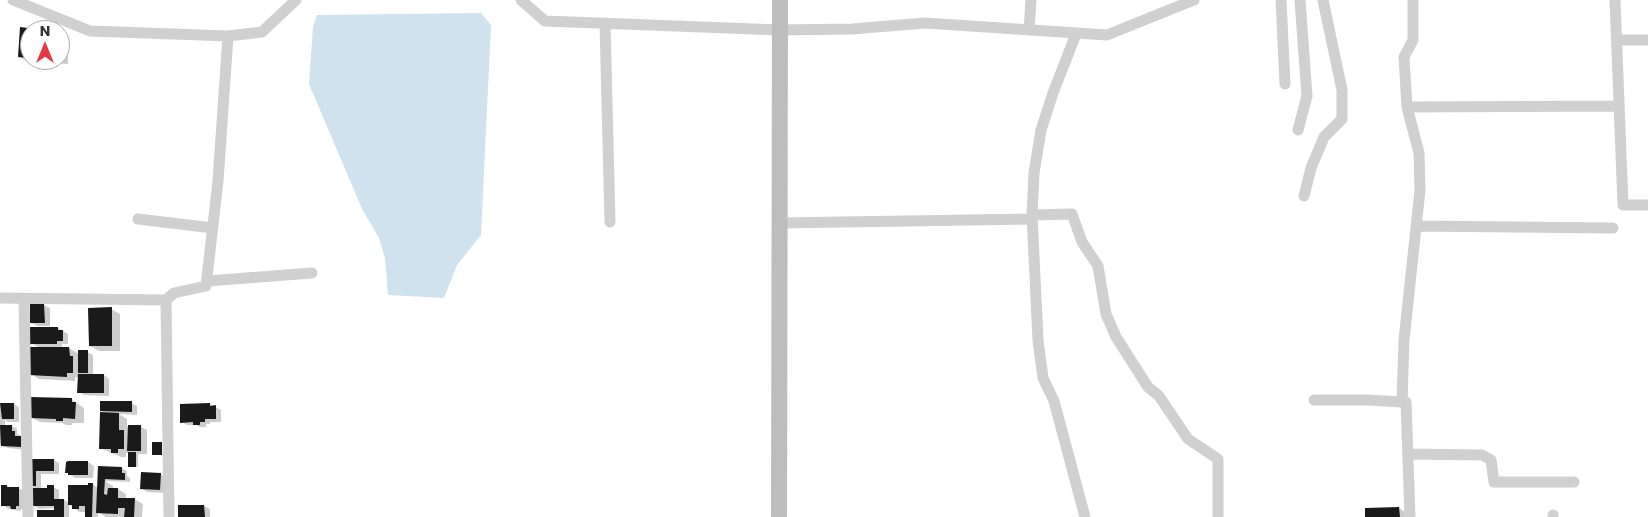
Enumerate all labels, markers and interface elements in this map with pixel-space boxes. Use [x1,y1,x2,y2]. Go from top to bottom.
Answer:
north arrow [20,20,70,70]
text: N [40,21,50,41]

